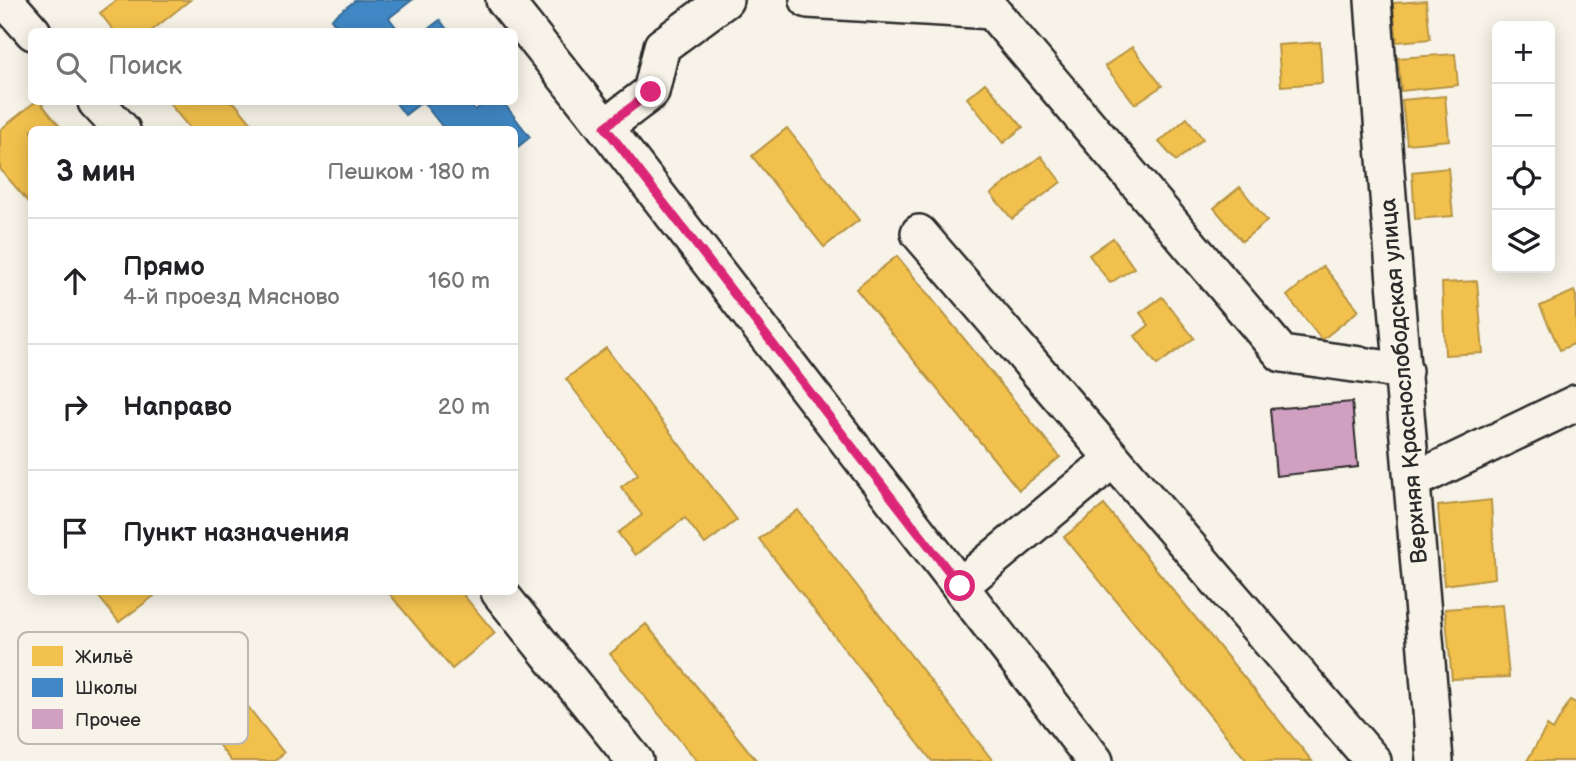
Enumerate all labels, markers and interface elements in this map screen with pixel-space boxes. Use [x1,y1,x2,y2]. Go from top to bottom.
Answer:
map controls [1492,21,1555,273]
button: + [1492,21,1555,84]
search box [28,28,518,105]
icon: search [52,48,90,86]
text: Поиск [108,51,182,82]
route end [635,76,666,107]
button: − [1492,84,1555,147]
button: locate [1492,147,1555,210]
text: 3 мин [56,154,136,190]
text: Пешком · 180 m [327,158,490,186]
street label: Верхняя Краснослободская улица [1374,197,1434,565]
button: layers [1492,210,1555,273]
text: Прямо [123,252,205,283]
icon: ahead [56,262,94,300]
text: 160 m [428,267,490,295]
text: 4-й проезд Мясново [123,283,340,311]
icon: right [56,388,94,426]
text: Направо [123,392,232,423]
text: 20 m [438,393,490,421]
icon: arrive [56,514,94,552]
text: Пункт назначения [123,518,349,549]
route start [944,570,975,601]
legend [18,632,248,744]
text: Жильё [75,646,133,669]
text: Школы [75,677,137,700]
text: Прочее [75,709,141,732]

